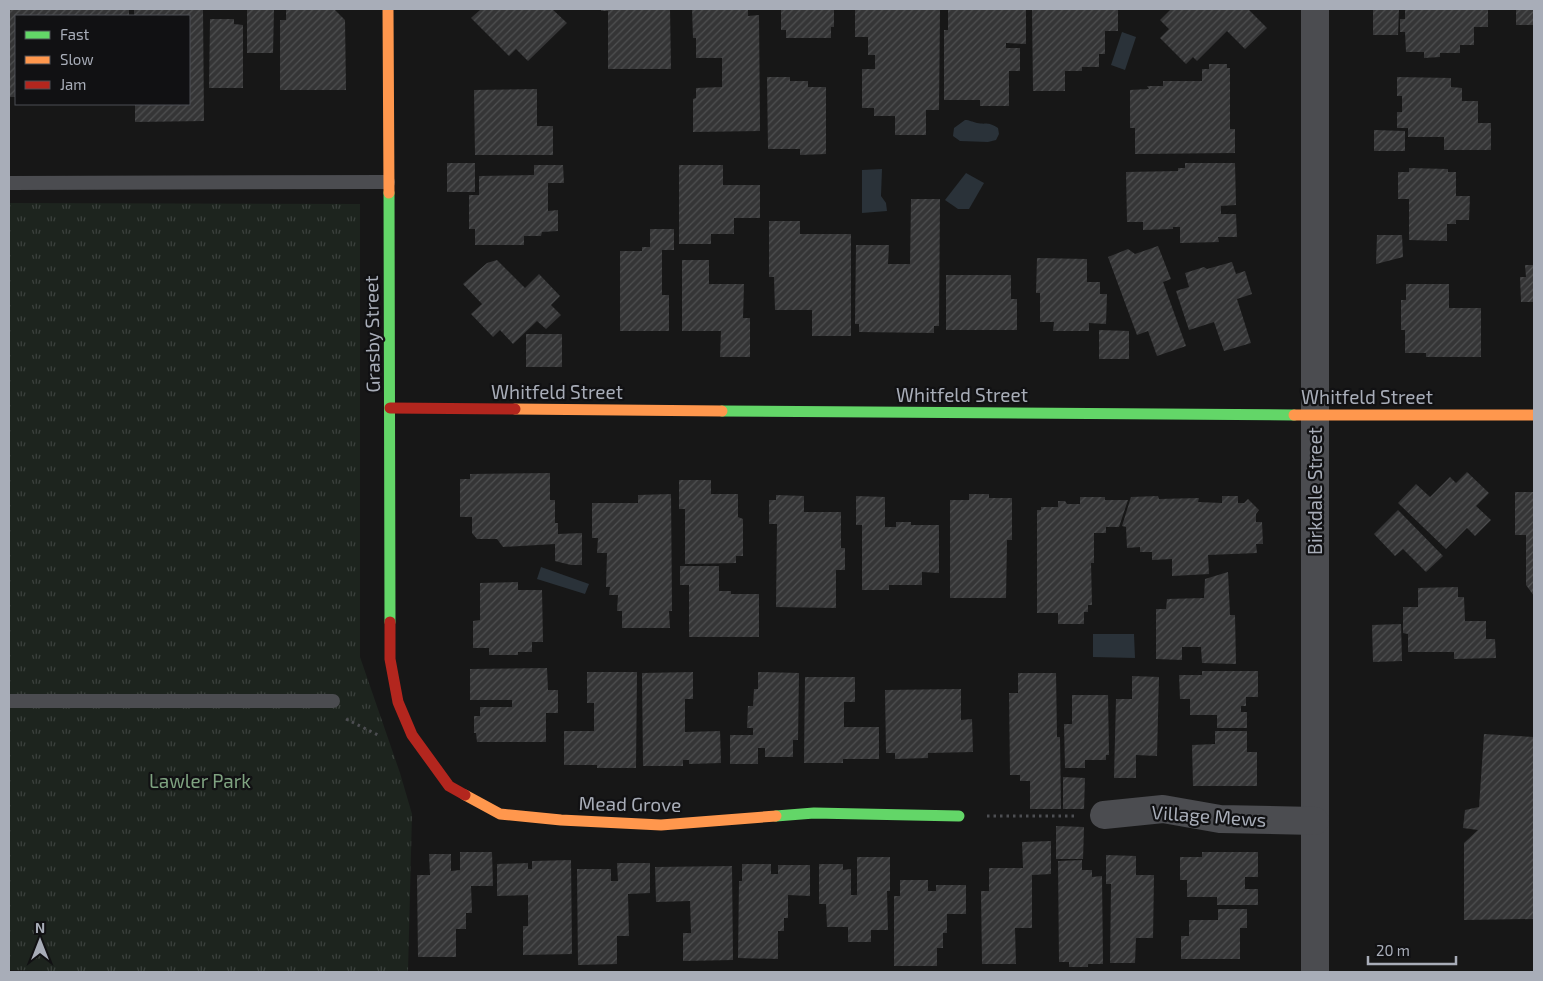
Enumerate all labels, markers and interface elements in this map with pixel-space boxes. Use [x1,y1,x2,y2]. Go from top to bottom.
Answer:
legend [15,15,190,105]
text: Fast [60,25,90,43]
text: Slow [60,50,94,68]
text: Jam [60,75,86,93]
street label: Grasby Street [359,275,384,393]
street label: Whitfeld Street [491,380,623,403]
street label: Whitfeld Street [896,383,1028,406]
street label: Whitfeld Street [1301,385,1433,408]
street label: Birkdale Street [1303,427,1326,555]
park label: Lawler Park [149,769,251,792]
street label: Mead Grove [579,791,681,816]
street label: Village Mews [1151,800,1267,831]
north arrow [15,916,65,966]
text: N [35,919,45,936]
scale bar [1368,934,1456,966]
text: 20 m [1376,941,1410,959]

